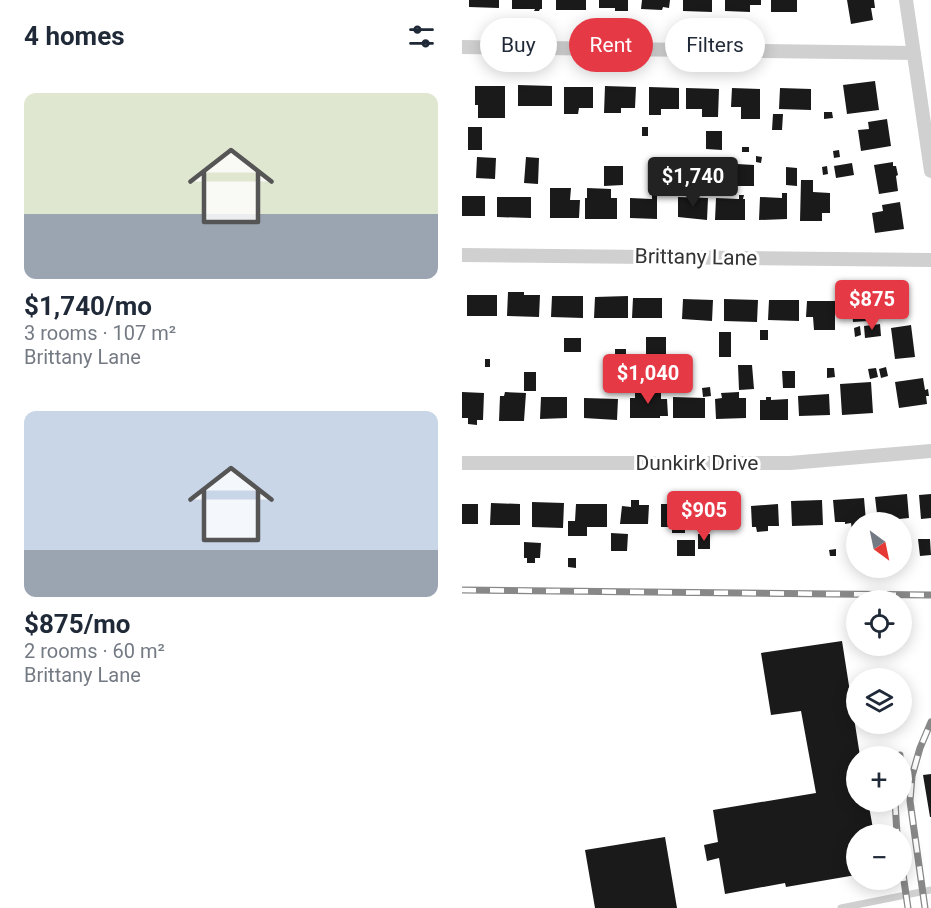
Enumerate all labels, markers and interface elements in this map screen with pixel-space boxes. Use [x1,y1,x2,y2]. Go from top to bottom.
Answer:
chip: Buy [480,18,557,72]
chip: Rent [569,18,653,72]
chip: Filters [665,18,765,72]
icon: filters [405,20,438,53]
text: 4 homes [24,21,125,51]
icon: home [177,132,285,240]
pin: $1,740 [644,157,742,208]
text: $1,740 [662,164,724,188]
street label: Brittany Lane [634,244,758,270]
pin: $875 [836,280,908,331]
text: $875 [849,287,895,311]
text: $1,740/mo [24,291,152,321]
text: 3 rooms · 107 m² [24,321,176,345]
text: Brittany Lane [24,345,141,369]
pin: $1,040 [599,354,697,405]
text: $1,040 [617,361,679,385]
icon: home [177,450,285,558]
street label: Dunkirk Drive [636,451,758,475]
pin: $905 [668,491,740,542]
text: $905 [681,498,727,522]
north arrow [846,512,912,578]
map controls [846,512,912,890]
button: locate [846,590,912,656]
text: $875/mo [24,609,131,639]
text: 2 rooms · 60 m² [24,639,165,663]
text: Brittany Lane [24,663,141,687]
button: layers [846,668,912,734]
button: + [846,746,912,812]
button: − [846,824,912,890]

